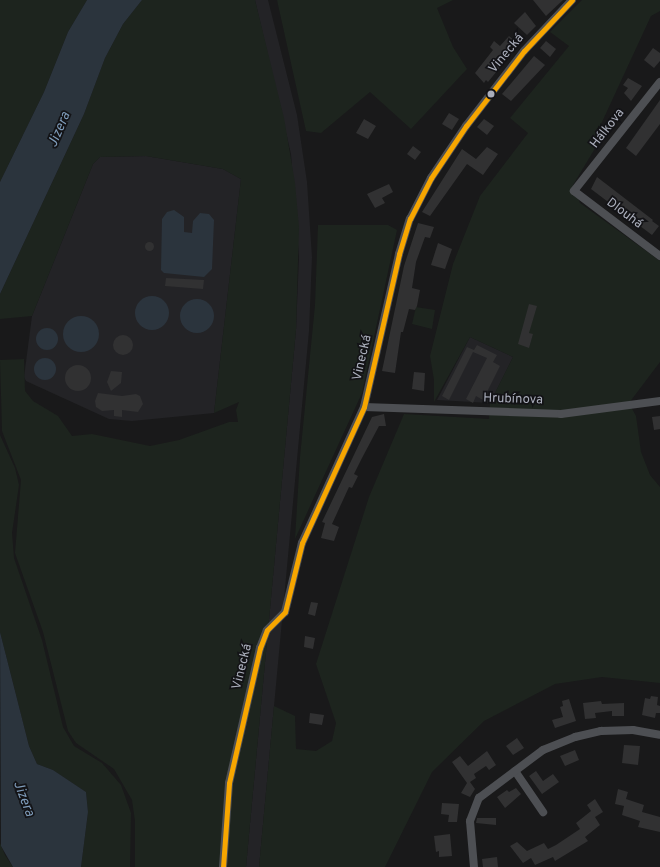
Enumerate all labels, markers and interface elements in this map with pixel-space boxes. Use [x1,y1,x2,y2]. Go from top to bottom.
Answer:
street label: Vinecká [486,31,528,77]
unlabelled marker [486,89,496,99]
street label: Hálkova [588,106,628,152]
water label: Jizera [45,110,75,150]
street label: Dlouhá [603,195,645,233]
street label: Vinecká [350,333,376,383]
street label: Hrubínova [483,391,543,409]
street label: Vinecká [230,642,256,692]
water label: Jizera [9,779,37,819]

